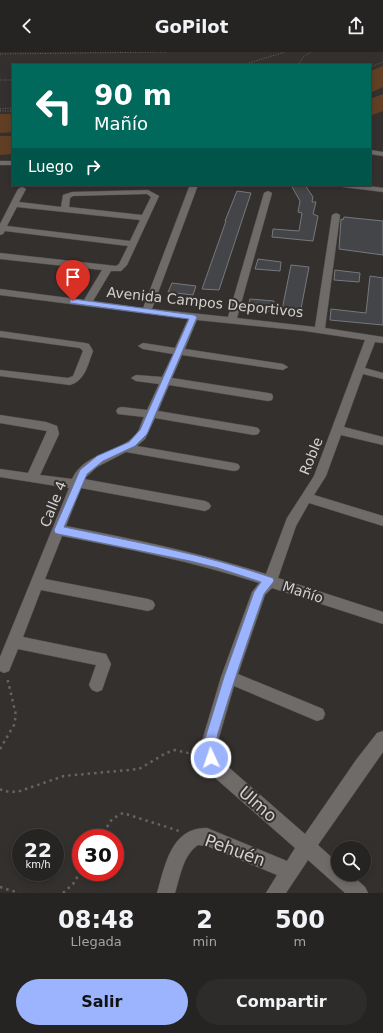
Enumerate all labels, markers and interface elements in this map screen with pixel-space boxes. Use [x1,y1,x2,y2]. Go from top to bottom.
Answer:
icon: back [16,15,38,37]
icon: share [345,15,367,37]
text: GoPilot [155,16,228,37]
text: 90 m [94,79,172,112]
icon: left [28,80,80,132]
text: Mañío [94,113,148,134]
icon: right [82,156,104,178]
text: Luego [28,158,74,176]
pin [56,260,90,301]
icon: arrive [62,266,84,288]
street label: Avenida Campos Deportivos [106,284,304,320]
street label: Roble [296,435,326,477]
street label: Calle 4 [37,479,69,529]
street label: Mañío [281,578,325,606]
position arrow [190,737,232,779]
street label: Ulmo [235,782,281,826]
speed limit sign: 30 [72,829,124,881]
street label: Pehuén [202,830,268,870]
text: 22 [24,838,52,862]
map controls [331,841,371,881]
button: search [331,841,371,881]
text: km/h [25,859,51,870]
text: 08:48 [58,906,134,934]
text: 2 [196,906,213,934]
text: 500 [275,906,325,934]
text: Llegada [71,934,122,949]
text: min [192,934,217,949]
text: m [294,934,306,949]
button: Salir [16,979,188,1025]
button: Compartir [196,979,367,1025]

